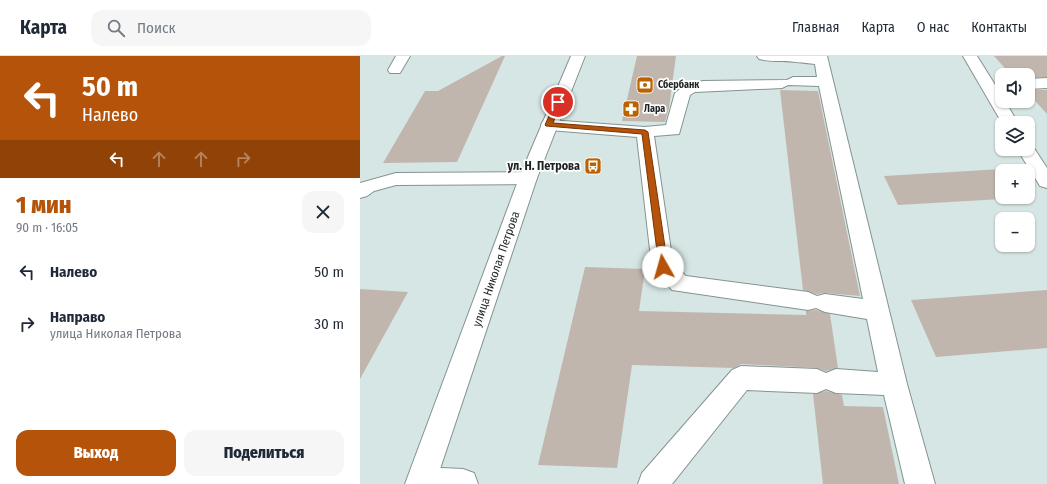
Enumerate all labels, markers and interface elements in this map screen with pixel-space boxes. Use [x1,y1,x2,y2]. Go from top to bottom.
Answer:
search box [91,10,371,46]
text: Карта [20,16,67,39]
icon: search [105,17,127,39]
text: Поиск [137,19,175,37]
text: Главная [792,19,839,36]
text: Карта [861,19,895,36]
text: О нас [917,19,949,36]
text: Контакты [971,19,1027,36]
map controls [995,68,1035,252]
button: sound [995,68,1035,108]
text: 50 m [82,70,138,103]
icon: left [16,72,68,124]
bank icon: Сбербанк [635,75,655,95]
place label: Сбербанк [658,79,700,91]
pin [541,85,575,119]
icon: arrive [547,91,569,113]
pharmacy icon: Лара [621,99,641,119]
place label: Лара [644,103,665,115]
text: Налево [82,104,138,126]
button: layers [995,116,1035,156]
icon: left [106,148,128,170]
icon: ahead [148,148,170,170]
icon: ahead [190,148,212,170]
icon: right [232,148,254,170]
bus stop icon: ул. Н. Петрова [583,156,603,176]
place label: ул. Н. Петрова [507,159,580,173]
button: + [995,164,1035,204]
text: 1 мин [16,191,71,219]
button: close [302,191,344,233]
street label: улица Николая Петрова [470,209,522,329]
button: − [995,212,1035,252]
text: 90 m · 16:05 [16,220,78,235]
position arrow [642,246,684,288]
icon: left [16,261,38,283]
text: Налево [50,263,97,281]
text: 50 m [314,263,344,281]
text: Направо [50,308,105,326]
icon: right [16,313,38,335]
text: 30 m [314,315,344,333]
text: улица Николая Петрова [50,326,182,341]
button: Выход [16,430,176,476]
button: Поделиться [184,430,344,476]

